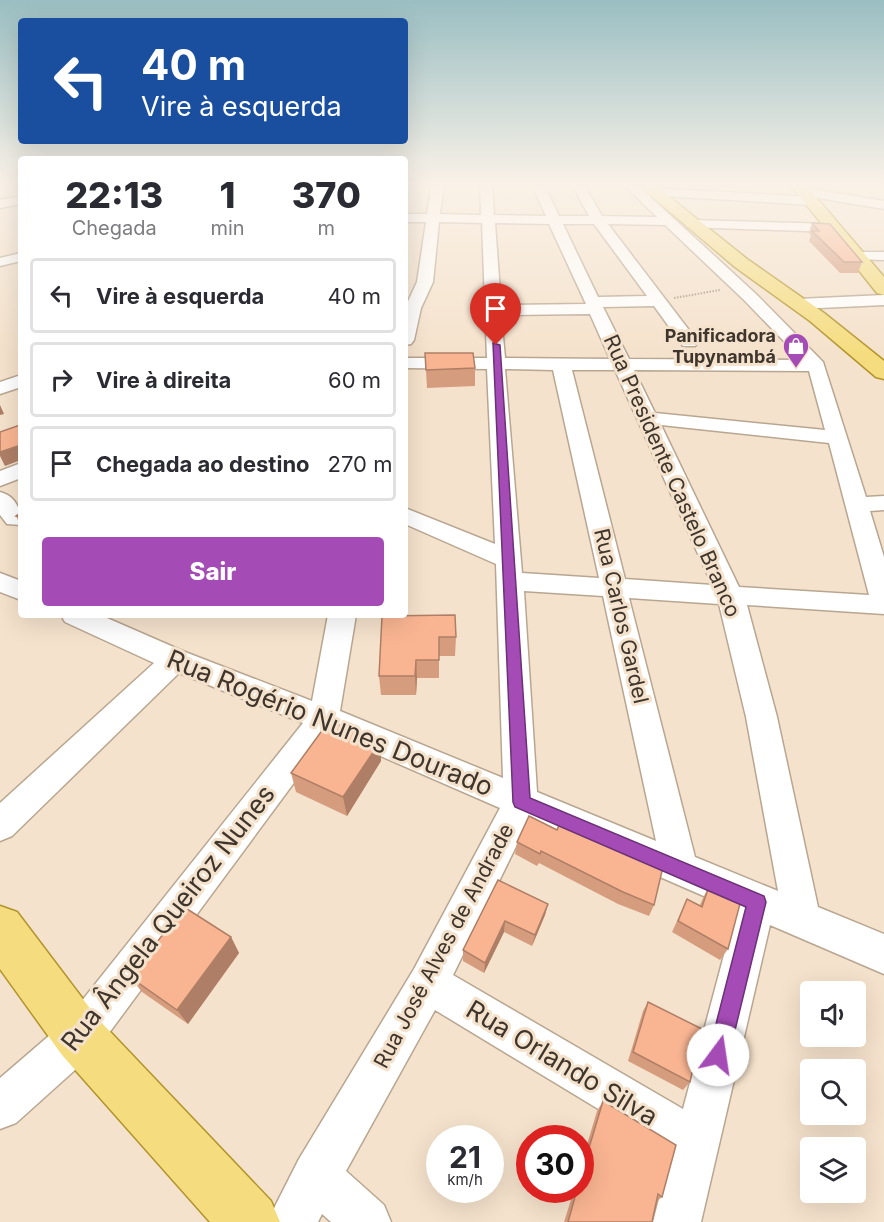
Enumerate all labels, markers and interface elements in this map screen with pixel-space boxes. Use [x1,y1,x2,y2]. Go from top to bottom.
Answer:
text: 40 m [141,39,246,90]
icon: left [42,42,120,120]
text: Vire à esquerda [141,90,342,123]
text: 22:13 [65,173,163,217]
text: 1 [220,173,235,217]
text: 370 [292,173,361,217]
text: Chegada [72,216,157,240]
text: min [210,216,245,240]
text: m [318,216,335,240]
icon: left [45,279,78,312]
text: Vire à esquerda [96,283,264,309]
text: 40 m [327,283,381,309]
pin [470,283,521,345]
icon: arrive [479,292,512,325]
place label: Panificadora Tupynambá [665,325,776,367]
street label: Rua Presidente Castelo Branco [599,331,746,621]
shop icon: Panificadora Tupynambá [781,331,811,369]
icon: right [45,363,78,396]
text: Vire à direita [96,367,231,393]
text: 60 m [328,367,381,393]
icon: arrive [45,447,78,480]
text: Chegada ao destino [96,451,310,477]
text: 270 m [328,451,392,477]
street label: Rua Carlos Gardel [589,526,654,706]
button: Sair [42,537,384,606]
street label: Rua Rogério Nunes Dourado [163,643,498,802]
street label: Rua Ângela Queiroz Nunes [54,779,281,1057]
street label: Rua José Alves de Andrade [368,819,519,1072]
map controls [800,981,866,1203]
button: sound [800,981,866,1047]
street label: Rua Orlando Silva [461,993,664,1132]
position arrow [686,1023,750,1087]
button: search [800,1059,866,1125]
speed limit sign: 30 [516,1125,594,1203]
button: layers [800,1137,866,1203]
text: 21 [449,1139,481,1175]
text: km/h [447,1170,483,1189]

